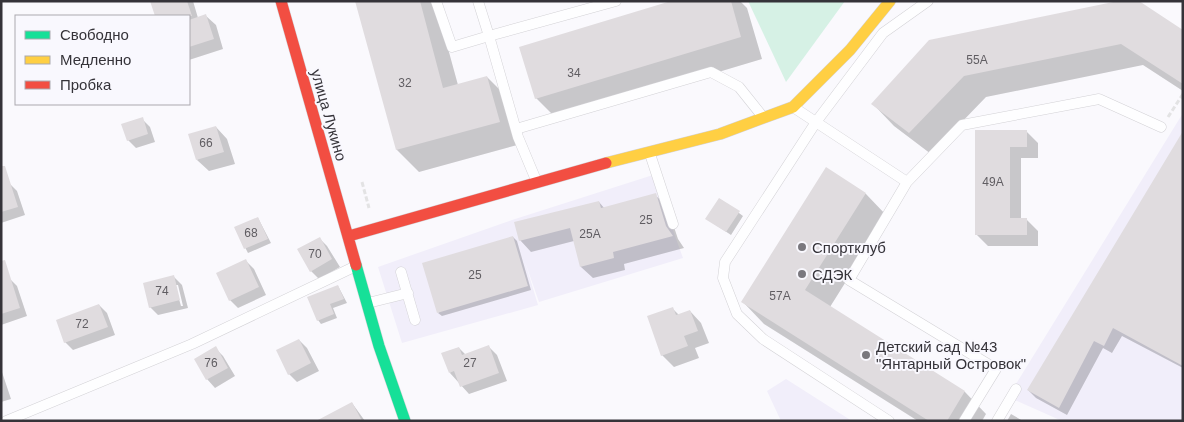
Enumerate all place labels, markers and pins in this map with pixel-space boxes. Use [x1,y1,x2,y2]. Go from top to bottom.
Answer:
place label: Спортклуб [812,239,886,256]
marker: Спортклуб [796,241,808,253]
place label: СДЭК [812,266,852,283]
marker: СДЭК [796,268,808,280]
place label: Детский сад №43 "Янтарный Островок" [876,338,1026,372]
marker: Детский сад №43 "Янтарный Островок" [860,349,872,361]

